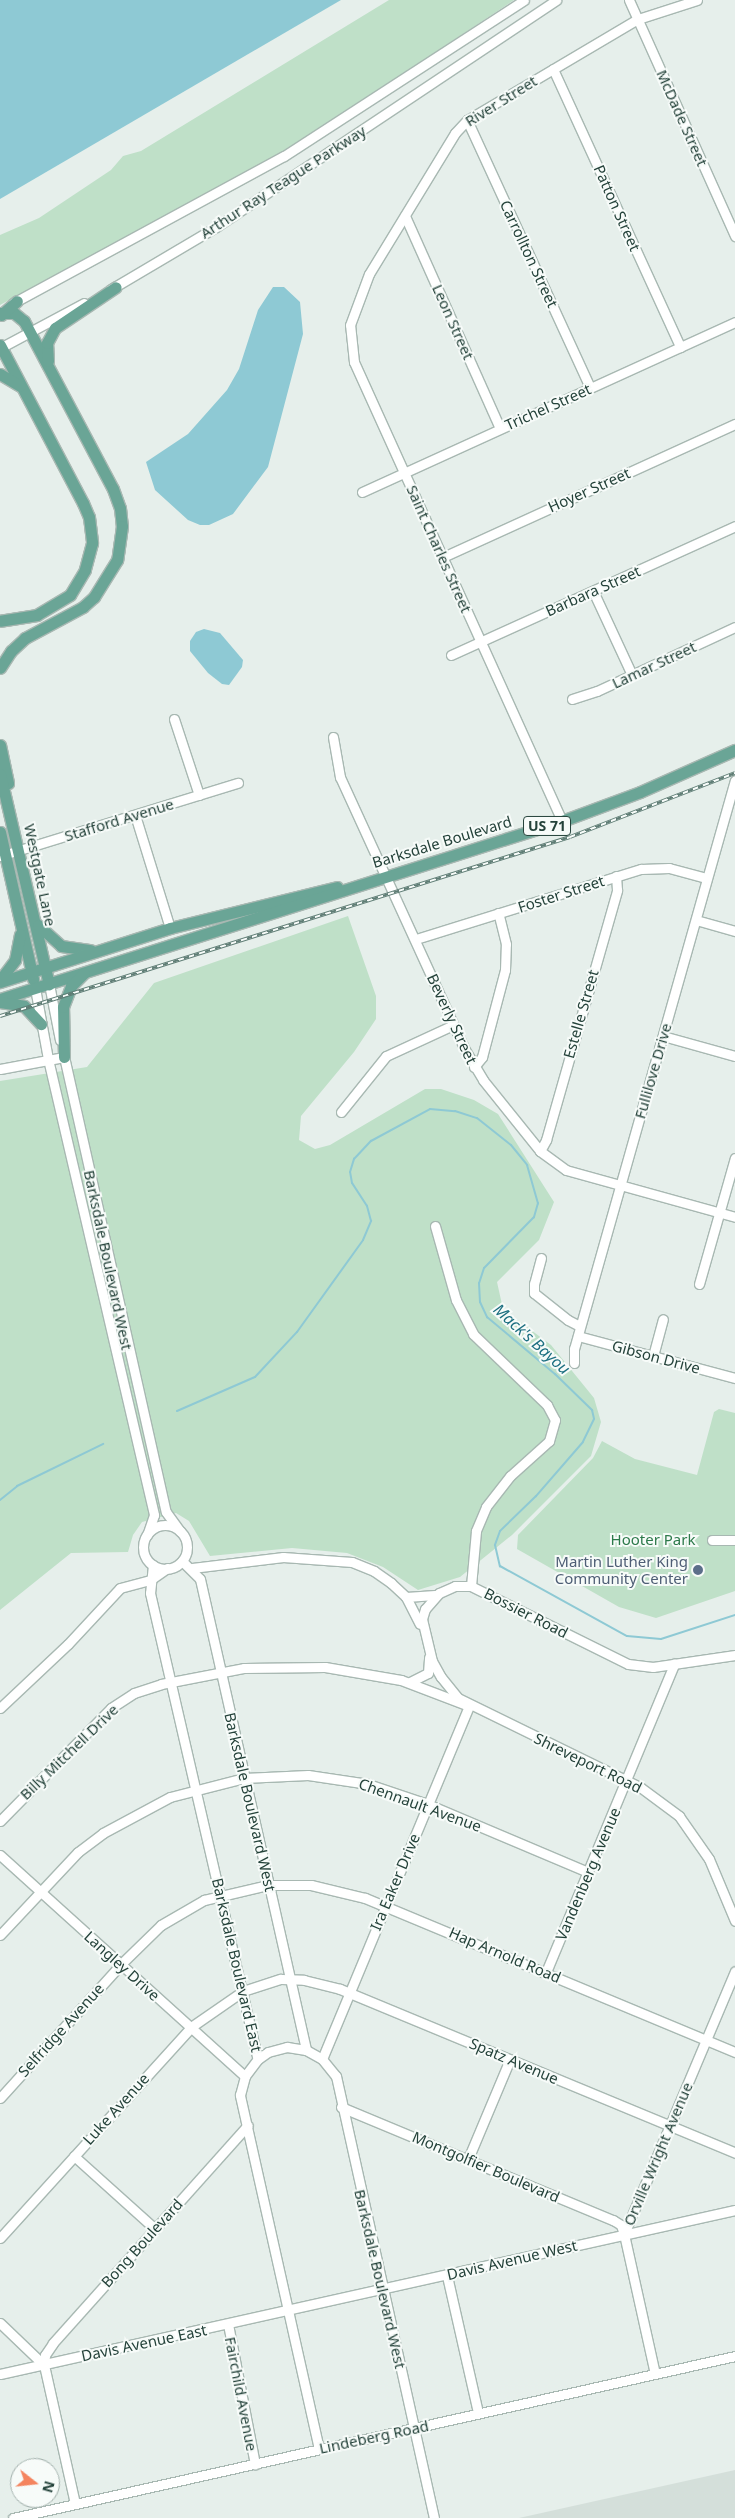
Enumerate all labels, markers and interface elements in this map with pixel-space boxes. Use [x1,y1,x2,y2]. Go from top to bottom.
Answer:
street label: McDade Street [653,67,711,169]
street label: River Street [462,72,540,130]
street label: Arthur Ray Teague Parkway [197,122,369,242]
street label: Patton Street [590,162,644,254]
street label: Carrollton Street [496,197,562,311]
street label: Leon Street [428,282,478,362]
street label: Trichel Street [502,380,594,434]
street label: Hoyer Street [545,464,633,516]
street label: Saint Charles Street [403,482,475,616]
street label: Barbara Street [543,562,643,620]
street label: Lamar Street [609,638,699,692]
street label: Stafford Avenue [62,795,176,845]
street label: Barksdale Boulevard [370,812,514,872]
road number: US 71 [522,814,572,838]
street label: Westgate Lane [20,822,60,928]
street label: Foster Street [515,872,607,916]
street label: Estelle Street [560,968,602,1060]
street label: Beverly Street [423,971,481,1067]
street label: Fullilove Drive [631,1021,675,1121]
street label: Barksdale Boulevard West [80,1168,136,1352]
water label: Mack's Bayou [490,1300,574,1378]
street label: Gibson Drive [610,1337,702,1377]
park label: Hooter Park [611,1531,695,1549]
place label: Martin Luther King Community Center [555,1552,688,1587]
marker: Martin Luther King Community Center [692,1564,704,1576]
street label: Bossier Road [481,1584,571,1642]
street label: Billy Mitchell Drive [16,1701,122,1803]
street label: Barksdale Boulevard West [221,1711,279,1893]
street label: Shreveport Road [531,1729,645,1797]
street label: Chennault Avenue [356,1774,484,1836]
street label: Vandenberg Avenue [552,1805,624,1943]
street label: Ira Eaker Drive [366,1831,424,1933]
street label: Barksdale Boulevard East [208,1876,266,2054]
street label: Hap Arnold Road [446,1923,564,1987]
street label: Langley Drive [81,1927,163,2005]
street label: Selfridge Avenue [14,1980,108,2080]
street label: Spatz Avenue [467,2034,561,2088]
street label: Luke Avenue [79,2069,153,2149]
street label: Orville Wright Avenue [620,2080,696,2228]
street label: Montgolfier Boulevard [410,2128,562,2206]
street label: Barksdale Boulevard West [351,2188,409,2370]
street label: Bong Boulevard [98,2195,186,2291]
street label: Davis Avenue West [445,2236,579,2284]
street label: Davis Avenue East [80,2321,208,2365]
street label: Fairchild Avenue [221,2335,261,2453]
street label: Lindeberg Road [318,2417,430,2457]
north arrow [10,2458,60,2508]
text: N [38,2479,60,2495]

